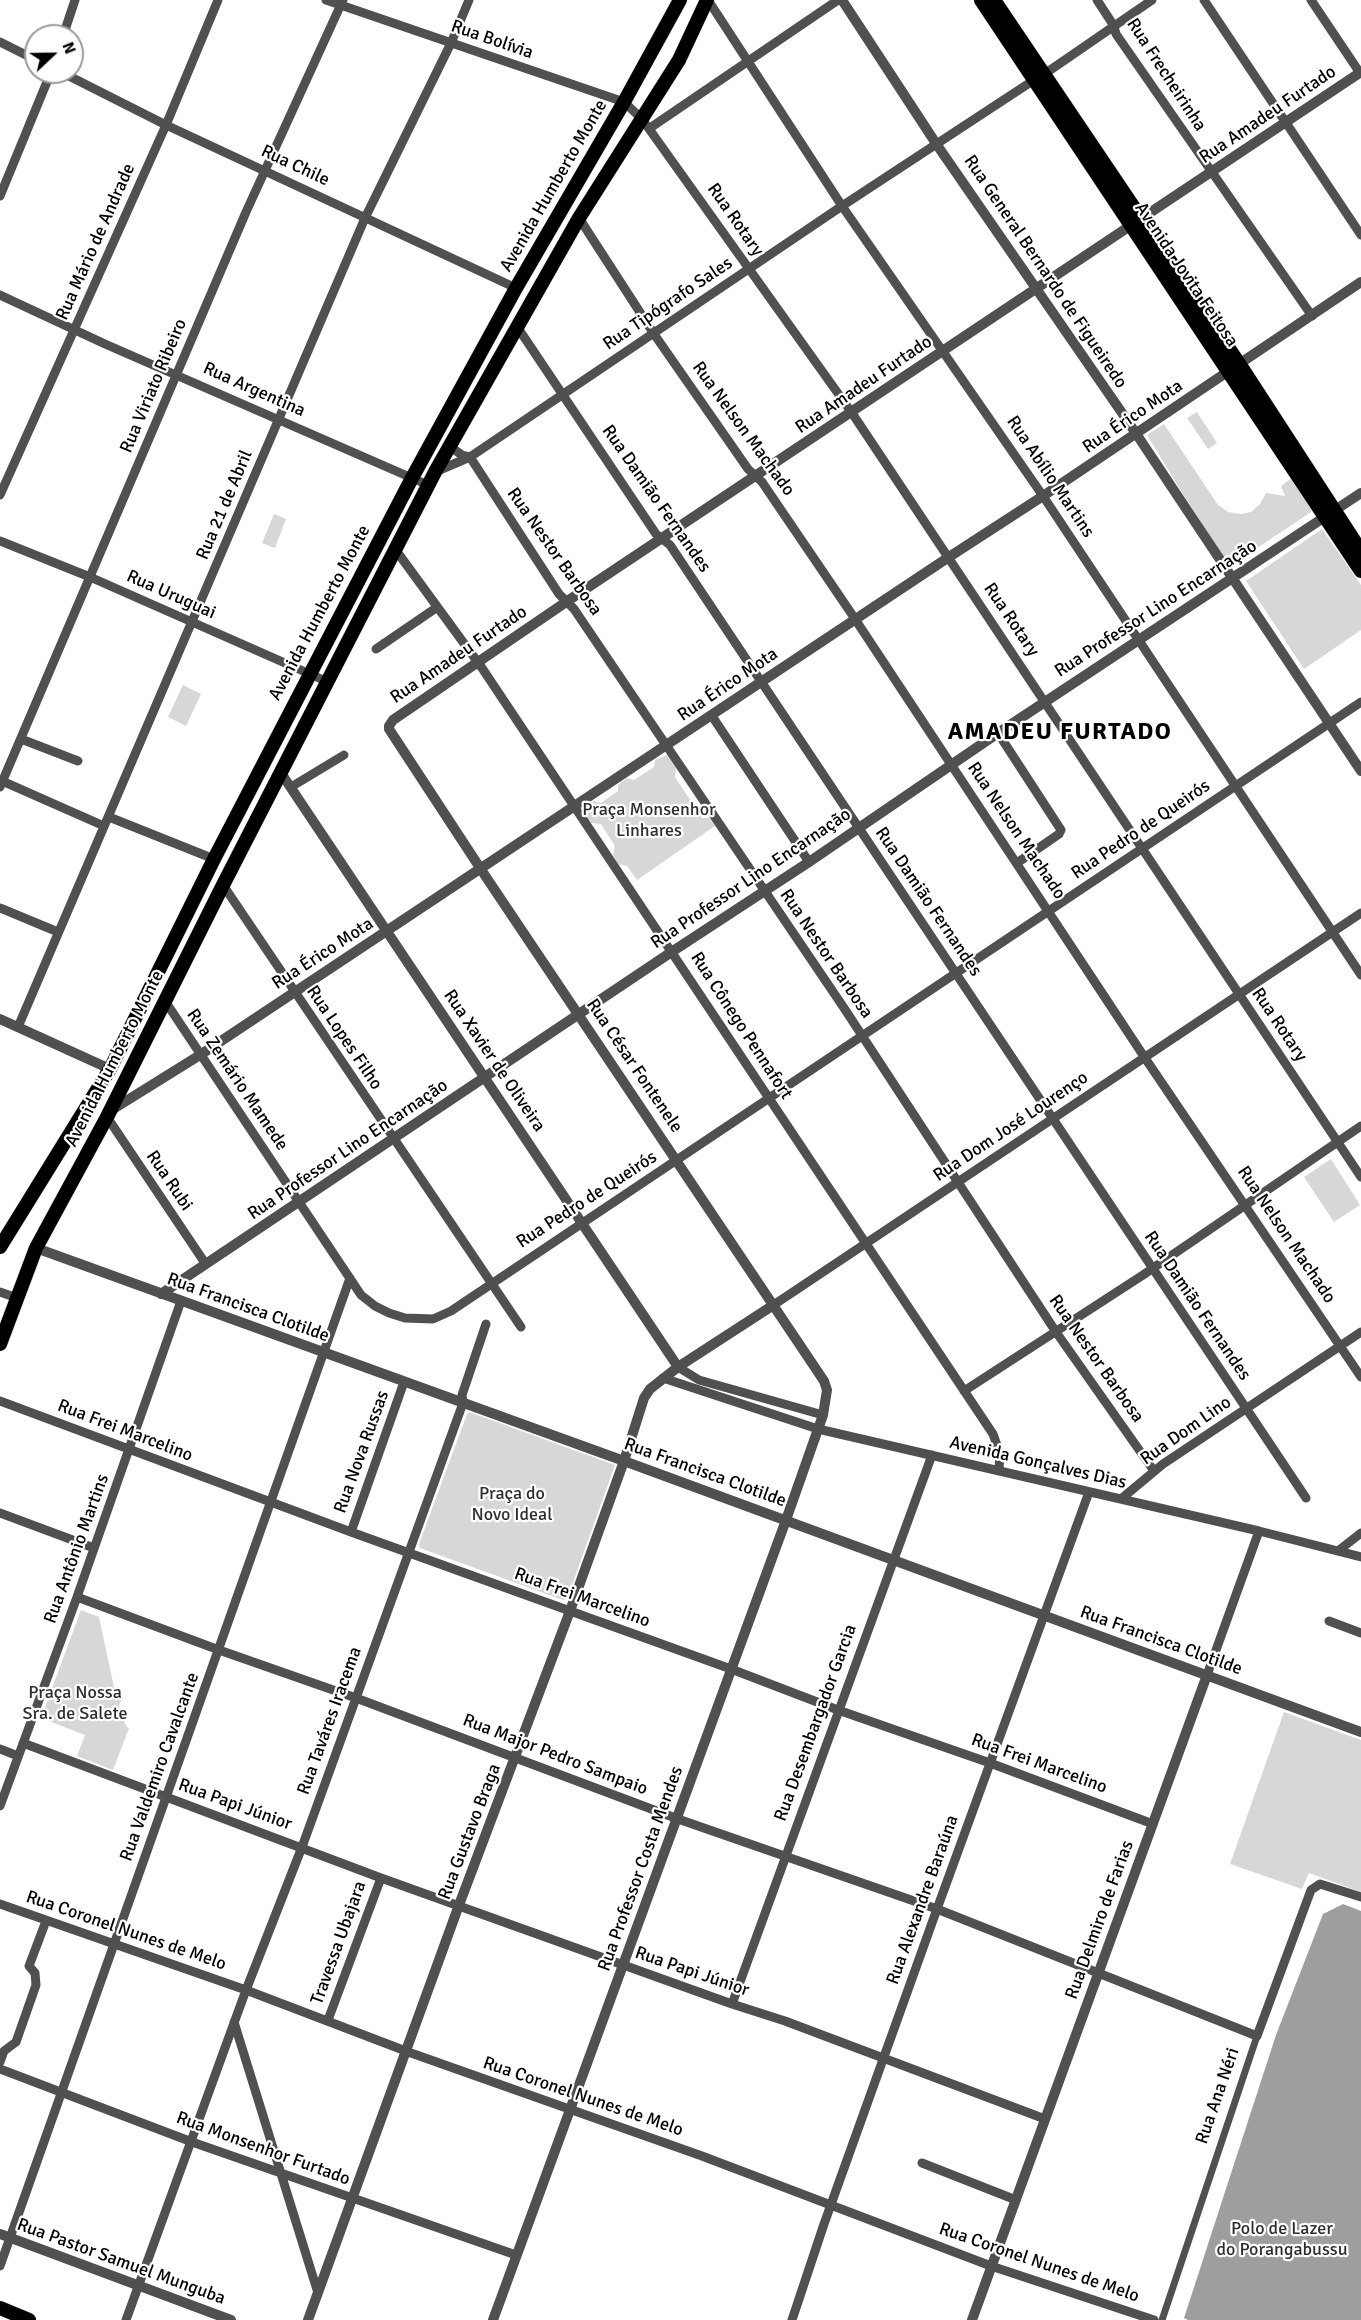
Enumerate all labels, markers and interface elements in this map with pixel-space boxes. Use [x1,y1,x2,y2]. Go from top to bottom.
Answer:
street label: Rua Frecheirinha [1121,14,1211,136]
street label: Rua Bolívia [448,16,536,64]
north arrow [24,24,84,84]
text: N [57,39,80,57]
street label: Rua Amadeu Furtado [1196,61,1340,169]
street label: Avenida Humberto Monte [496,96,612,276]
street label: Rua Chile [257,141,333,191]
street label: Rua General Bernardo de Figueiredo [959,151,1131,393]
street label: Rua Mário de Andrade [52,160,140,324]
street label: Rua Rotary [702,179,768,261]
street label: Avenida Jovita Feitosa [1130,199,1242,351]
street label: Rua Tipógrafo Sales [599,253,737,355]
street label: Rua Viriato Ribeiro [116,316,192,456]
street label: Rua Amadeu Furtado [792,331,936,439]
street label: Rua Argentina [200,358,308,422]
street label: Rua Nelson Machado [687,358,799,500]
street label: Rua Érico Mota [1079,376,1187,458]
street label: Rua Abílio Martins [1001,412,1099,542]
street label: Rua Damião Fernandes [597,421,715,577]
street label: Rua 21 de Abril [192,447,258,563]
street label: Rua Nestor Barbosa [502,484,606,620]
street label: Avenida Humberto Monte [265,522,375,704]
street label: Rua Professor Lino Encarnação [1051,536,1261,682]
street label: Rua Uruguai [123,566,219,624]
street label: Rua Rotary [979,579,1043,661]
street label: Rua Amadeu Furtado [387,601,531,709]
street label: Rua Érico Mota [674,644,782,726]
district label: AMADEU FURTADO [948,719,1172,747]
street label: Rua Nelson Machado [962,758,1070,904]
street label: Rua Pedro de Queirós [1068,776,1214,884]
park label: Praça Monsenhor Linhares [582,799,716,842]
street label: Rua Professor Lino Encarnação [647,804,855,954]
street label: Rua Damião Fernandes [870,823,986,981]
street label: Rua Nestor Barbosa [775,885,877,1023]
street label: Rua Érico Mota [268,913,378,995]
street label: Rua Cônego Pennafort [685,948,797,1104]
street label: Avenida Humberto Monte [61,967,169,1151]
street label: Rua Lopes Filho [301,982,387,1094]
street label: Rua Rotary [1247,984,1311,1066]
street label: Rua Xavier de Oliveira [438,986,550,1136]
street label: Rua César Fontenele [581,995,687,1137]
street label: Rua Zemário Mamede [182,1005,292,1155]
street label: Rua Dom José Lourenço [930,1067,1092,1187]
street label: Rua Professor Lino Encarnação [244,1075,452,1225]
street label: Rua Rubi [141,1147,197,1215]
street label: Rua Pedro de Queirós [513,1147,661,1253]
street label: Rua Nelson Machado [1232,1162,1340,1308]
street label: Rua Damião Fernandes [1139,1227,1255,1385]
street label: Rua Francisca Clotilde [164,1269,332,1347]
street label: Rua Nestor Barbosa [1044,1291,1148,1427]
street label: Rua Nova Russas [330,1388,394,1516]
street label: Rua Dom Lino [1136,1392,1236,1470]
street label: Rua Frei Marcelino [54,1395,196,1467]
street label: Avenida Gonçalves Dias [947,1432,1129,1494]
street label: Rua Francisca Clotilde [621,1434,789,1512]
street label: Rua Antônio Martins [40,1471,114,1627]
park label: Praça do Novo Ideal [472,1483,552,1526]
street label: Rua Frei Marcelino [511,1563,653,1633]
street label: Rua Francisca Clotilde [1077,1602,1245,1680]
street label: Rua Desembargador Garcia [770,1622,862,1824]
street label: Rua Taváres Iracema [293,1644,367,1798]
street label: Rua Valdemiro Cavalcante [116,1670,204,1864]
park label: Praça Nossa Sra. de Salete [22,1682,128,1724]
street label: Rua Major Pedro Sampaio [460,1710,650,1800]
street label: Rua Frei Marcelino [968,1729,1110,1799]
street label: Rua Gustavo Braga [434,1761,506,1903]
street label: Rua Professor Costa Mendes [594,1764,688,1974]
street label: Rua Papi Júnior [175,1774,295,1836]
street label: Rua Alexandre Baraúna [882,1812,964,1988]
street label: Rua Delmiro de Farias [1061,1838,1139,2002]
street label: Travessa Ubajara [307,1878,371,2008]
street label: Rua Coronel Nunes de Melo [23,1887,229,1975]
street label: Rua Papi Júnior [632,1942,752,2002]
street label: Rua Ana Néri [1191,2045,1245,2147]
street label: Rua Coronel Nunes de Melo [480,2053,686,2141]
street label: Rua Monsenhor Furtado [173,2107,353,2191]
street label: Rua Pastor Samuel Munguba [14,2214,228,2310]
park label: Polo de Lazer do Porangabussu [1217,2218,1347,2260]
street label: Rua Coronel Nunes de Melo [936,2219,1142,2307]

